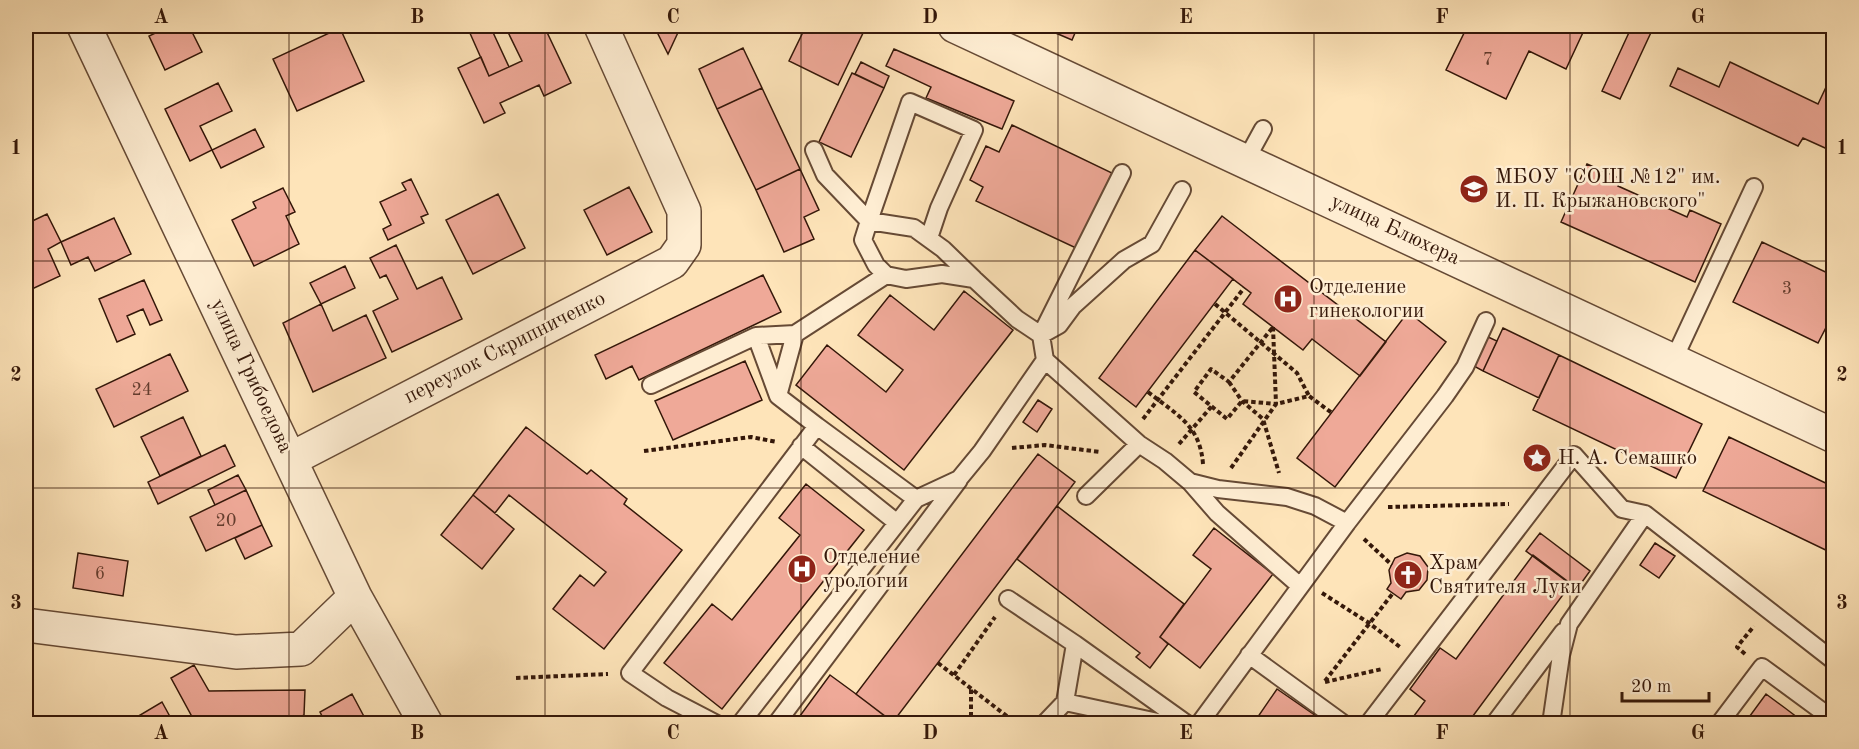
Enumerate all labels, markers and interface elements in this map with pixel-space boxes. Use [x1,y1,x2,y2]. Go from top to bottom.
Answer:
text: A [153,8,169,28]
text: B [410,8,424,28]
text: C [666,8,680,28]
text: D [922,8,938,28]
text: E [1179,8,1193,28]
text: F [1435,8,1449,28]
text: G [1691,8,1705,28]
house number: 7 [1483,51,1493,69]
text: 1 [10,139,22,159]
text: 1 [1836,139,1848,159]
place label: МБОУ "СОШ №12" им. И. П. Крыжановского" [1495,167,1721,212]
school or university icon: МБОУ "СОШ №12" им. И. П. Крыжановского" [1458,173,1490,205]
street label: улица Блюхера [1327,191,1463,269]
place label: Отделение гинекологии [1309,277,1424,322]
house number: 3 [1782,280,1792,298]
hospital icon: Отделение гинекологии [1272,283,1304,315]
street label: переулок Скрипниченко [401,288,609,408]
street label: улица Грибоедова [206,296,296,456]
text: 2 [10,366,22,386]
text: 2 [1836,366,1848,386]
house number: 24 [132,381,152,399]
place icon: Н. А. Семашко [1521,442,1553,474]
place label: Н. А. Семашко [1558,448,1697,469]
house number: 20 [216,512,236,530]
place label: Отделение урологии [823,547,920,592]
hospital icon: Отделение урологии [786,553,818,585]
place label: Храм Святителя Луки [1429,553,1582,598]
church icon: Храм Святителя Луки [1392,559,1424,591]
house number: 6 [95,565,105,583]
text: 3 [10,594,22,614]
text: 3 [1836,594,1848,614]
scale bar [1622,665,1709,703]
text: 20 m [1631,678,1671,696]
text: A [153,724,169,744]
text: B [410,724,424,744]
text: C [666,724,680,744]
text: D [922,724,938,744]
text: E [1179,724,1193,744]
text: F [1435,724,1449,744]
text: G [1691,724,1705,744]

